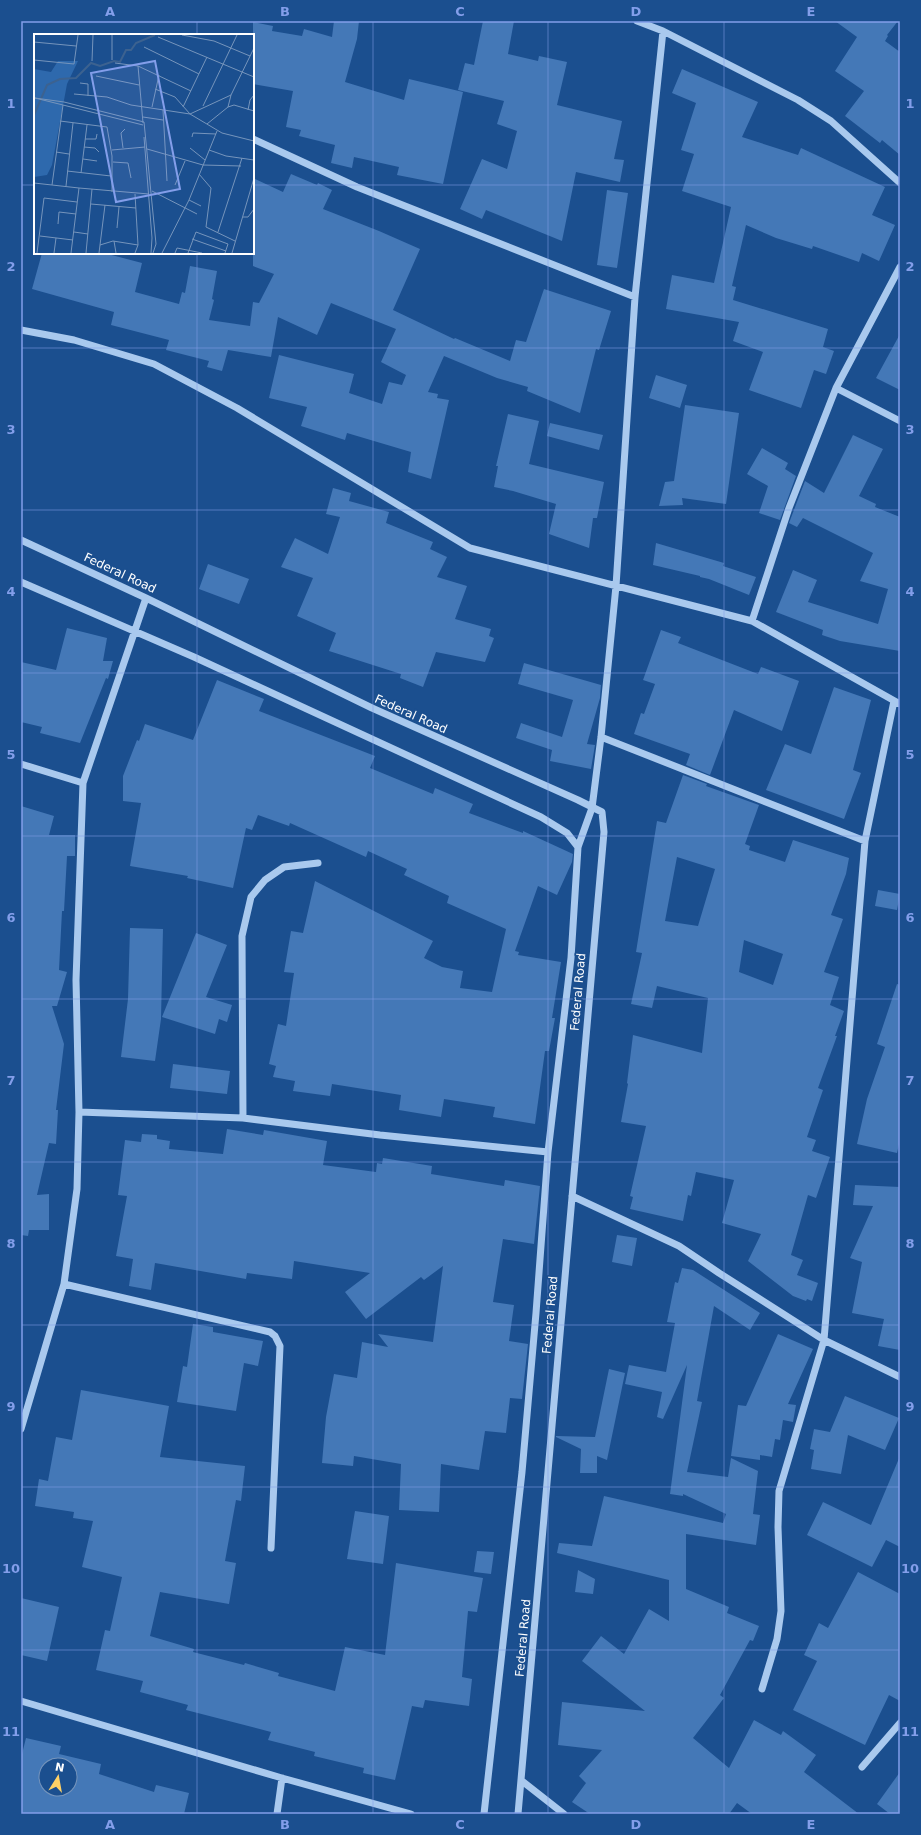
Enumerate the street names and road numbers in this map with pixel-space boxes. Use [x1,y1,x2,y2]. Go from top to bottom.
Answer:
street label: Federal Road [82,550,158,596]
street label: Federal Road [372,692,450,736]
street label: Federal Road [568,952,588,1032]
street label: Federal Road [540,1275,560,1355]
street label: Federal Road [513,1598,533,1678]

